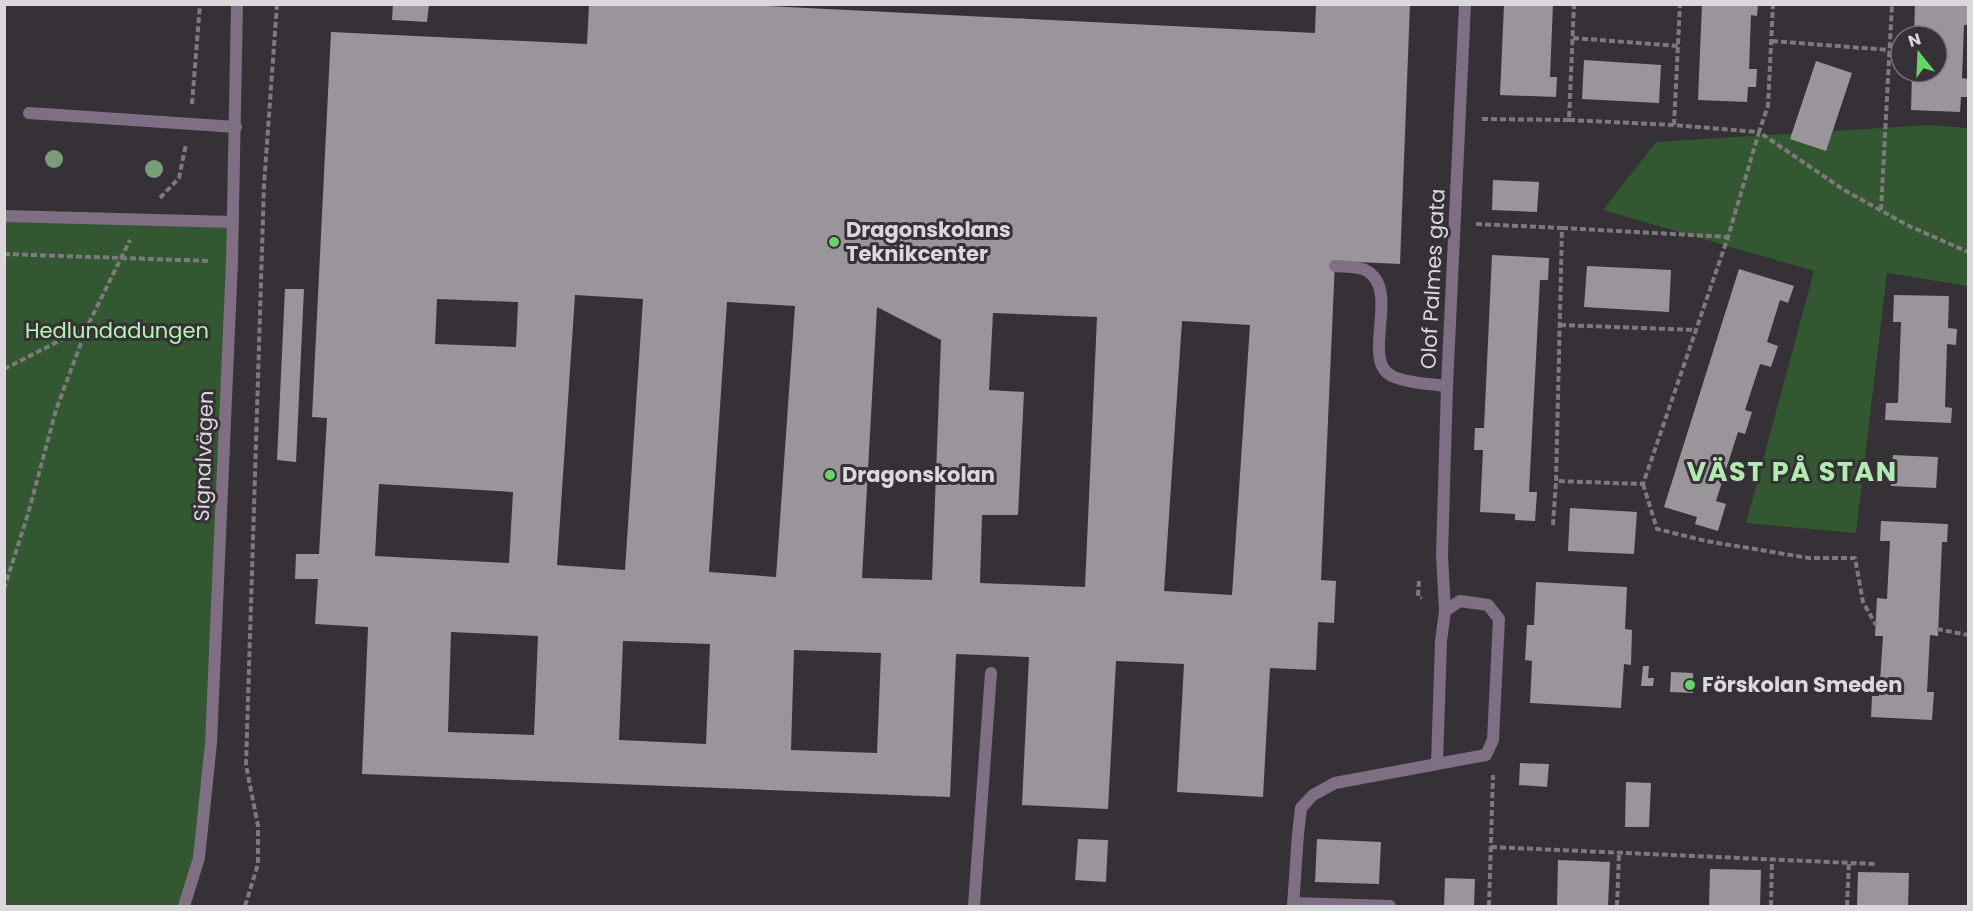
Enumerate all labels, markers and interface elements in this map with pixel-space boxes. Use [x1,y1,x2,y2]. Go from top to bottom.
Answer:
north arrow [1889,24,1949,84]
text: N [1905,27,1924,53]
street label: Olof Palmes gata [1413,188,1452,370]
place label: Dragonskolans Teknikcenter [846,215,1011,268]
marker: Dragonskolans Teknikcenter [827,235,841,249]
park label: Hedlundadungen [25,316,209,345]
street label: Signalvägen [187,390,220,522]
district label: VÄST PÅ STAN [1686,453,1898,490]
place label: Dragonskolan [842,460,995,489]
marker: Dragonskolan [823,468,837,482]
place label: Förskolan Smeden [1702,670,1902,699]
marker: Förskolan Smeden [1683,678,1697,692]

